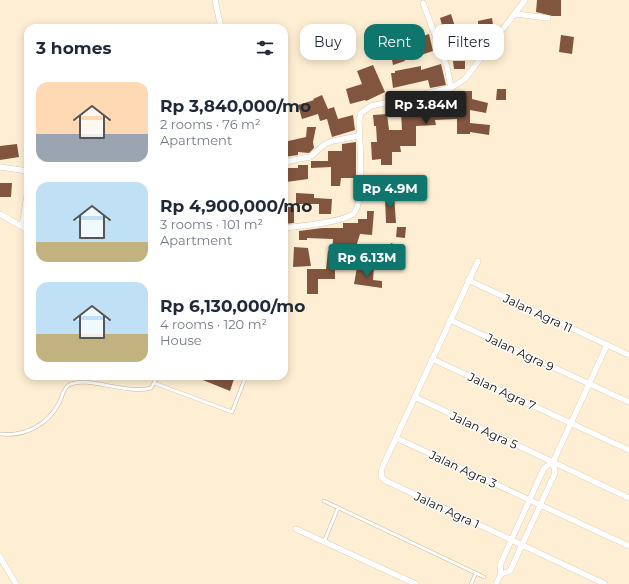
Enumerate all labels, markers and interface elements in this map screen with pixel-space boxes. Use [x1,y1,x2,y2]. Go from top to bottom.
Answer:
chip: Buy [300,24,356,60]
chip: Rent [364,24,425,60]
chip: Filters [433,24,504,60]
icon: filters [254,37,276,59]
text: 3 homes [36,38,111,58]
pin: Rp 3.84M [385,91,467,125]
text: Rp 3,840,000/mo [160,96,311,116]
text: Rp 3.84M [394,96,458,112]
icon: home [68,98,116,146]
text: 2 rooms · 76 m² [160,116,260,132]
text: Apartment [160,132,232,148]
pin: Rp 4.9M [353,175,427,209]
text: Rp 4.9M [362,180,418,196]
text: Rp 4,900,000/mo [160,196,312,216]
icon: home [68,198,116,246]
text: 3 rooms · 101 m² [160,216,263,232]
text: Apartment [160,232,232,248]
pin: Rp 6.13M [326,244,408,278]
text: Rp 6.13M [337,249,397,265]
street label: Jalan Agra 11 [500,290,575,336]
text: Rp 6,130,000/mo [160,296,305,316]
icon: home [68,298,116,346]
text: 4 rooms · 120 m² [160,316,267,332]
street label: Jalan Agra 9 [483,329,556,374]
text: House [160,332,202,348]
street label: Jalan Agra 7 [465,368,538,413]
street label: Jalan Agra 5 [447,407,520,452]
street label: Jalan Agra 3 [426,446,499,491]
street label: Jalan Agra 1 [411,488,482,532]

